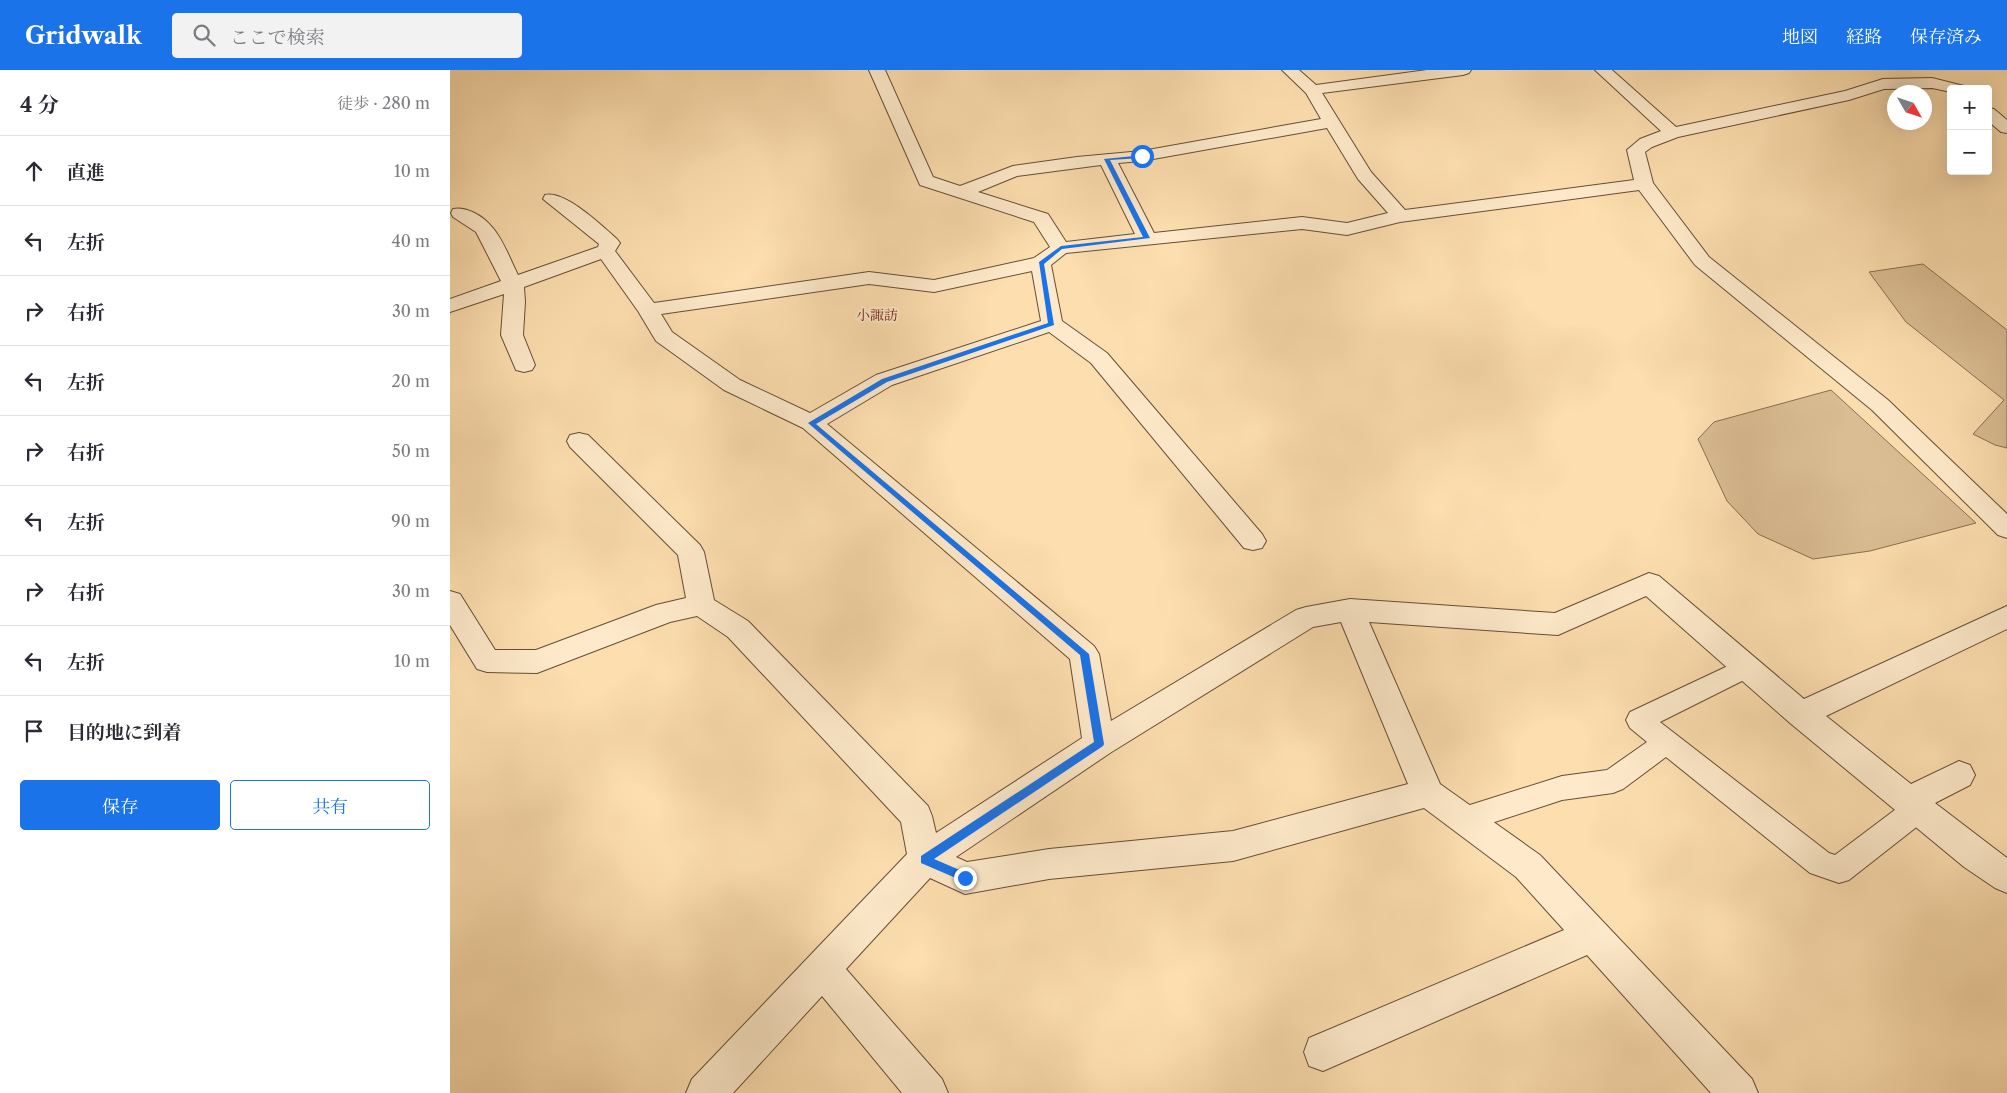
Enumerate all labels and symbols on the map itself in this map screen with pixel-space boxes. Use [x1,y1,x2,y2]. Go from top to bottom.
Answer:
north arrow [1887,85,1932,130]
route start [1131,145,1154,168]
district label: 小諏訪 [856,306,898,324]
route end [954,867,977,890]

